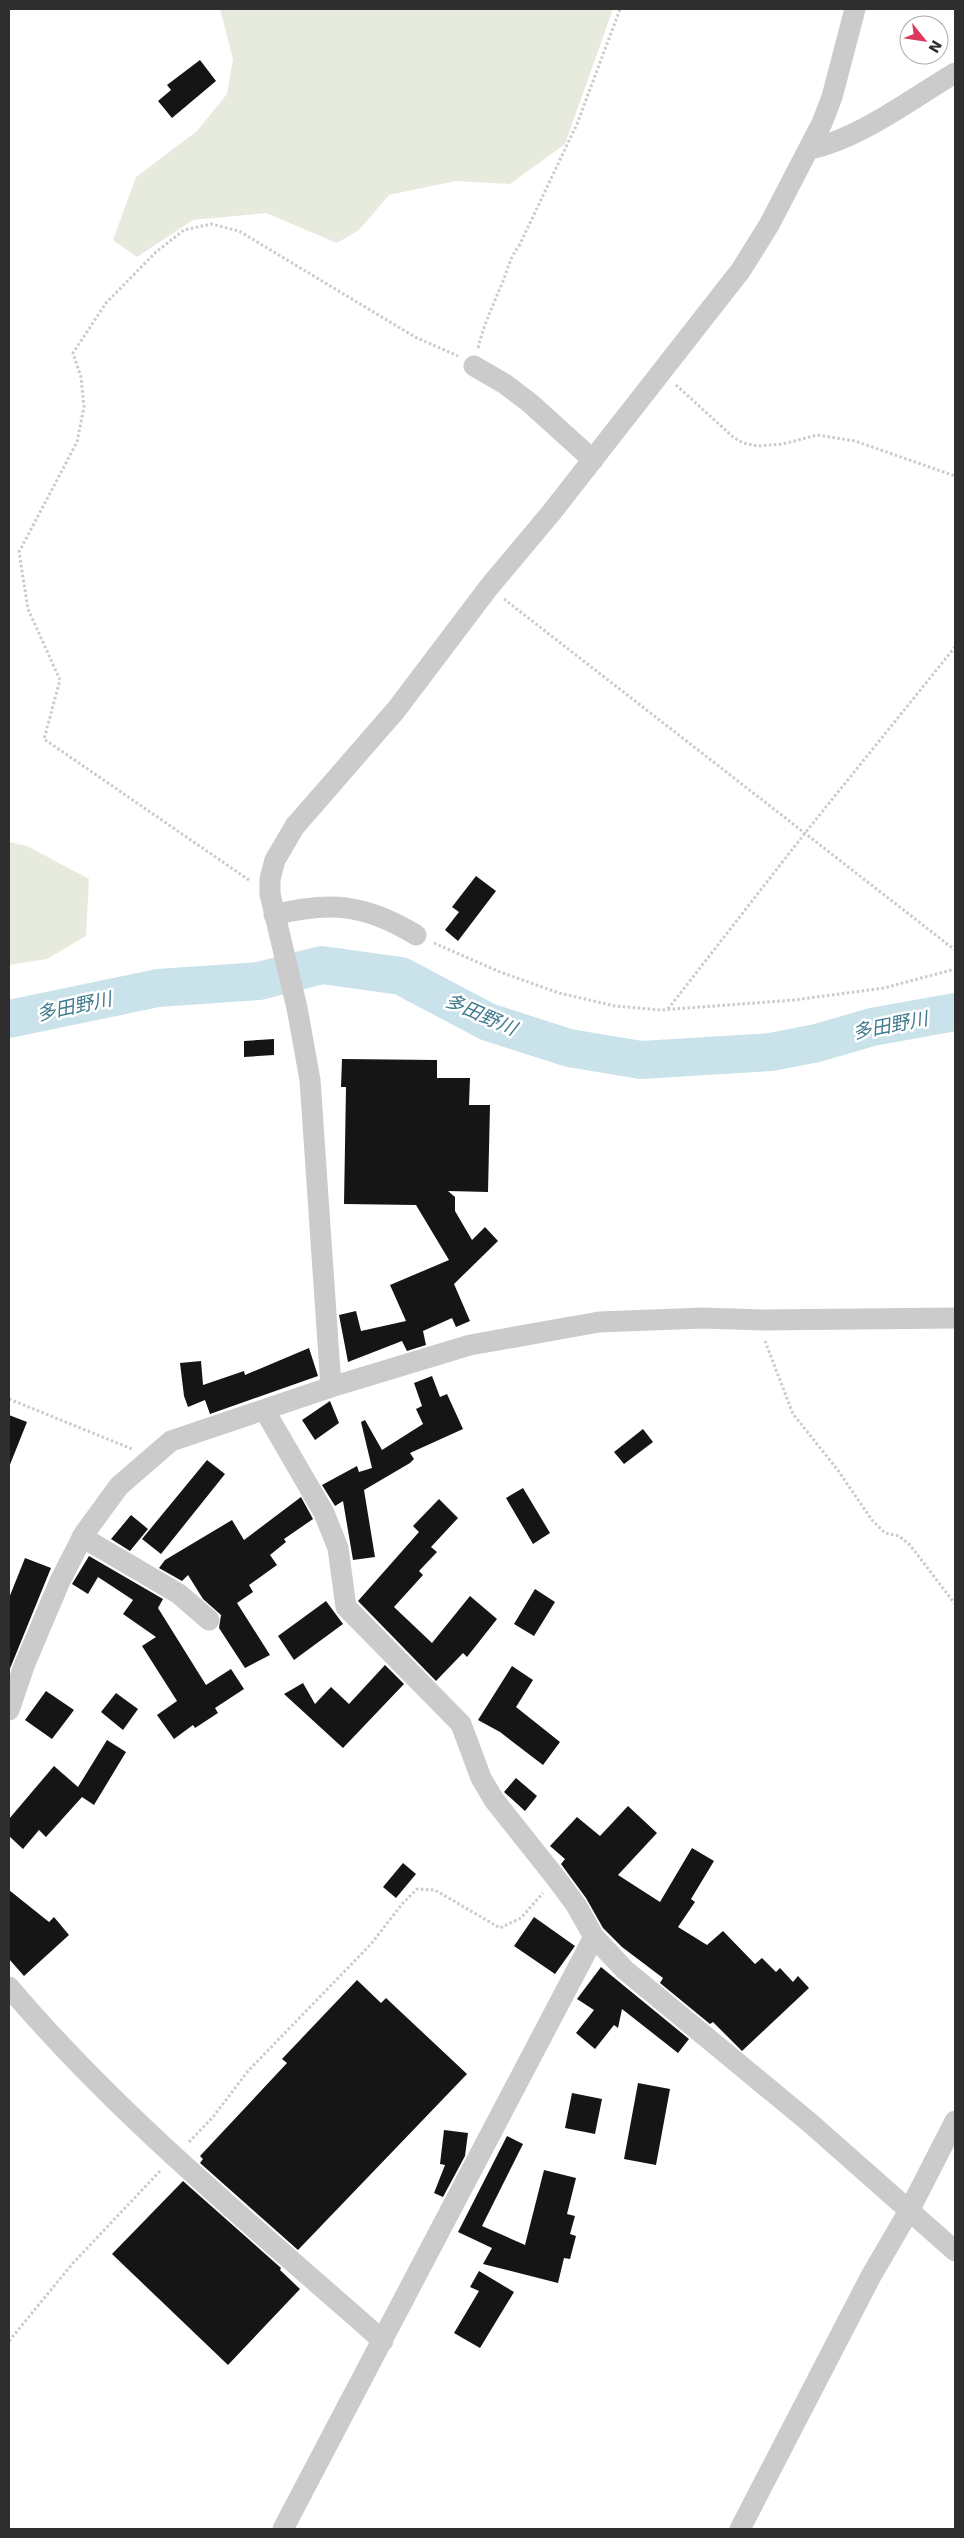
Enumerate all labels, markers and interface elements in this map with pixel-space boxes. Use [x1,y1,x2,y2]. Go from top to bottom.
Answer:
north arrow [899,15,949,65]
text: N [925,37,945,56]
water label: 多田野川 [35,987,115,1025]
water label: 多田野川 [442,988,522,1040]
water label: 多田野川 [851,1007,931,1043]

